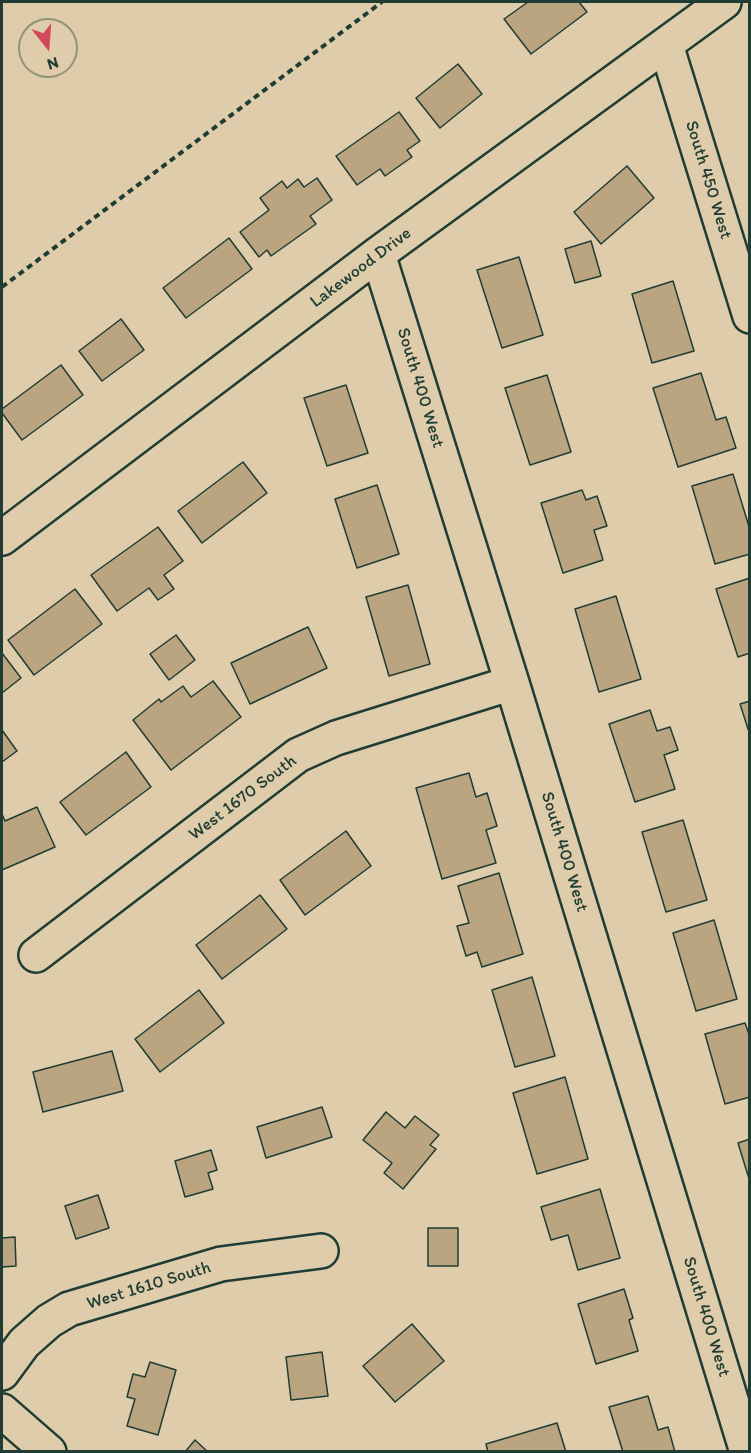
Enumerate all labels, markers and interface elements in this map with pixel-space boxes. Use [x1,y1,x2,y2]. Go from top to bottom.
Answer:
north arrow [18,18,78,78]
text: N [45,53,61,74]
street label: South 450 West [680,118,736,242]
street label: Lakewood Drive [306,223,416,313]
street label: South 400 West [391,325,449,451]
street label: West 1670 South [185,750,301,846]
street label: South 400 West [535,789,593,915]
street label: South 400 West [677,1254,735,1380]
street label: West 1610 South [84,1257,214,1315]

